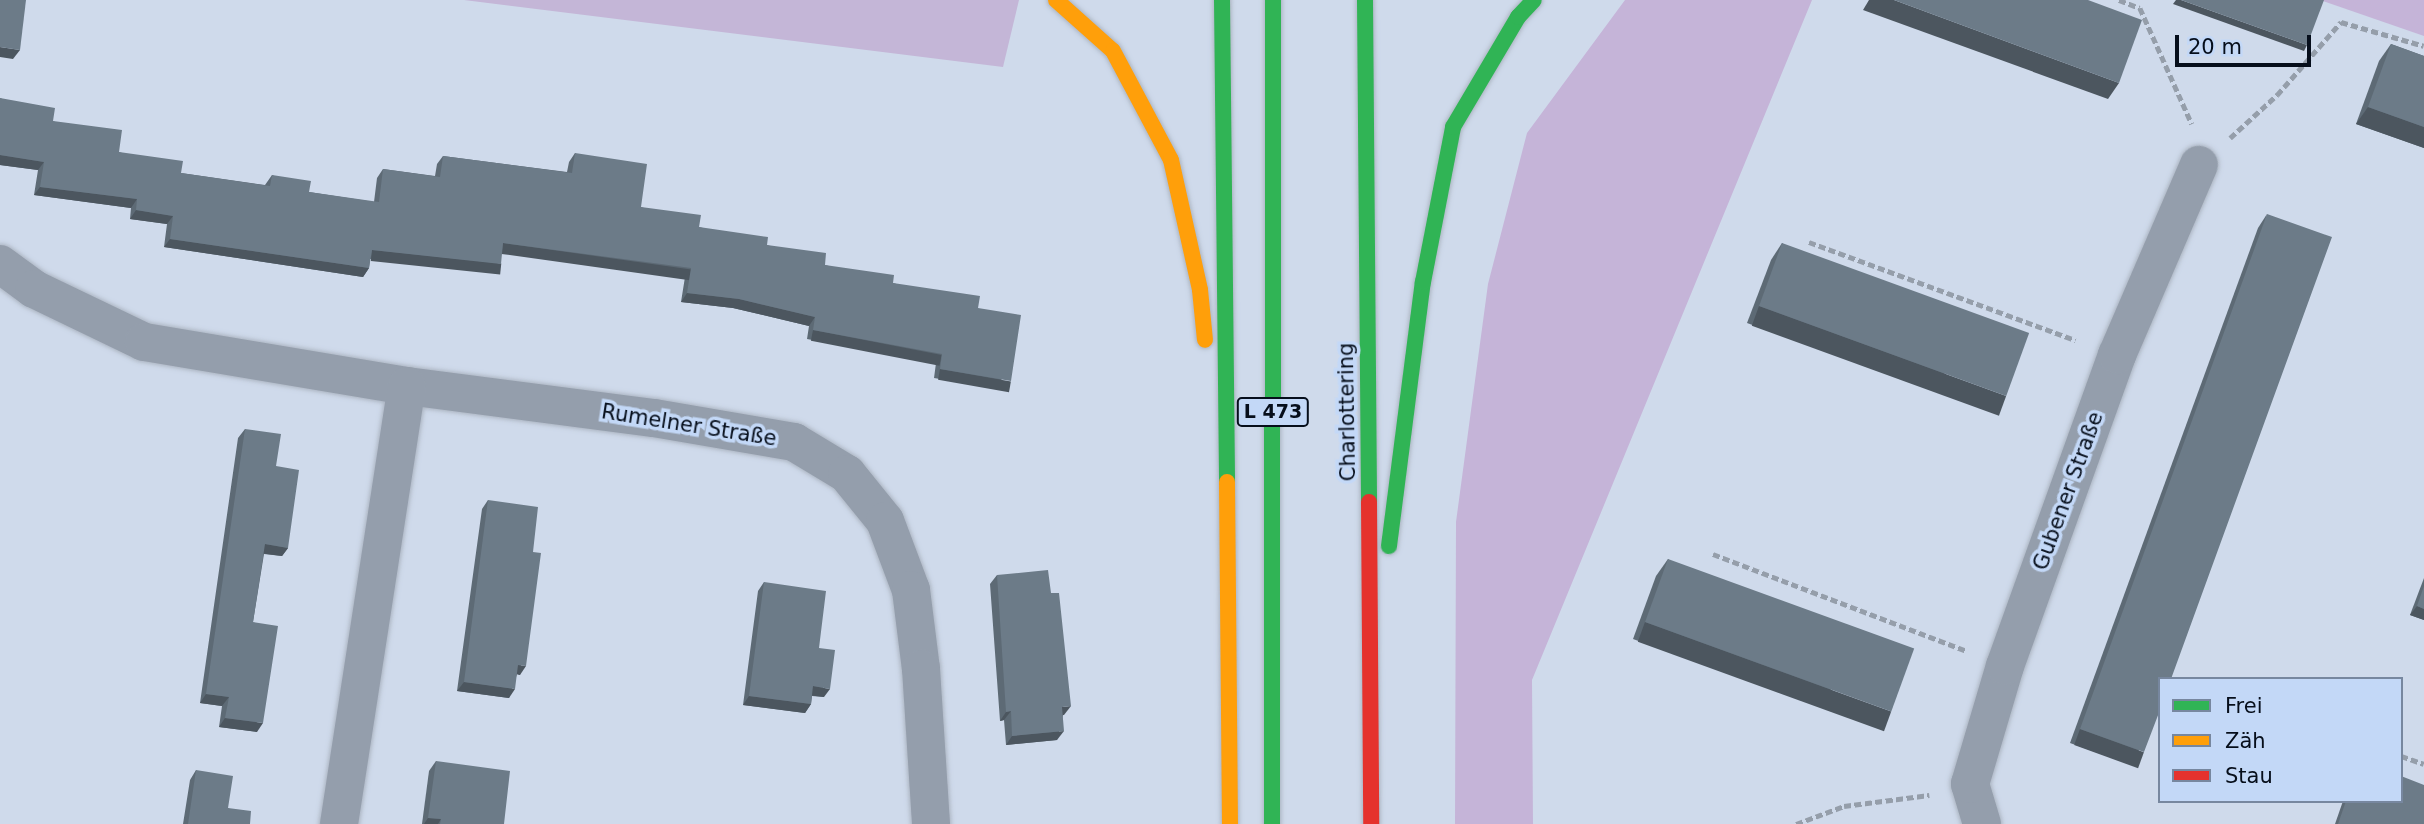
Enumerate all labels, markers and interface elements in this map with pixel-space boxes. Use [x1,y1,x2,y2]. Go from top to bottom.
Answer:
scale bar [2179,21,2316,65]
text: 20 m [2188,35,2242,59]
street label: Charlottering [1333,342,1361,482]
road number: L 473 [1236,396,1310,428]
street label: Rumelner Straße [600,399,778,451]
street label: Gubener Straße [2028,408,2108,574]
legend [2158,677,2403,803]
text: Frei [2225,694,2262,718]
text: Zäh [2225,729,2266,753]
text: Stau [2225,764,2273,788]

